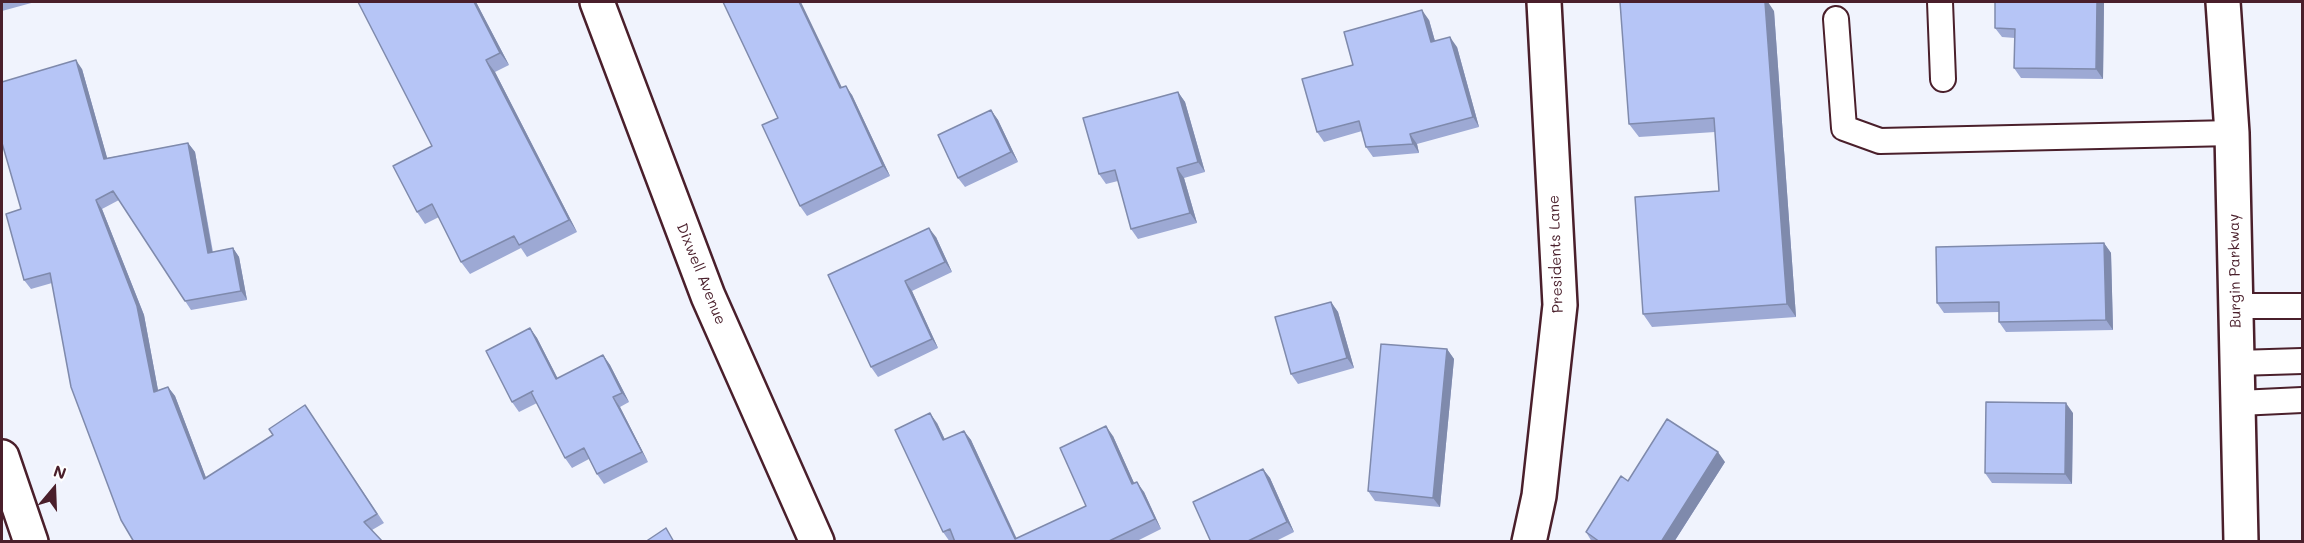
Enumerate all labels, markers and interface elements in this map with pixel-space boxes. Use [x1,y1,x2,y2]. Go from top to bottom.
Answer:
street label: Presidents Lane [1545,194,1567,314]
street label: Burgin Parkway [2225,214,2245,328]
street label: Dixwell Avenue [672,221,730,327]
north arrow [24,459,84,519]
text: N [51,460,69,483]

